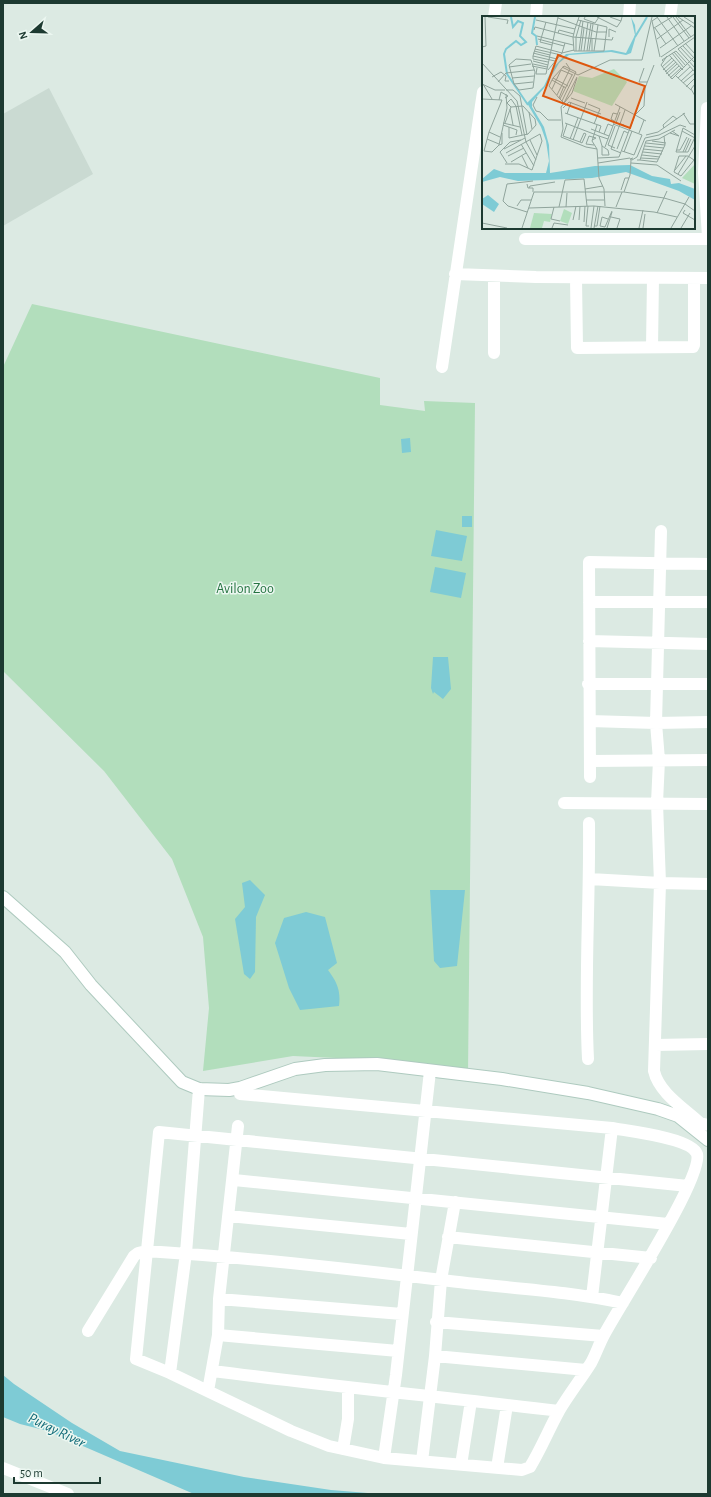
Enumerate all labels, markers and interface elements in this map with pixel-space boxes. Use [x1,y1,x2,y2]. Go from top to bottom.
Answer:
north arrow [12,12,52,52]
inset map [482,16,695,229]
text: N [17,30,30,41]
park label: Avilon Zoo [216,582,274,596]
water label: Puray River [26,1410,89,1451]
scale bar [14,1459,100,1485]
text: 50 m [20,1467,43,1479]

